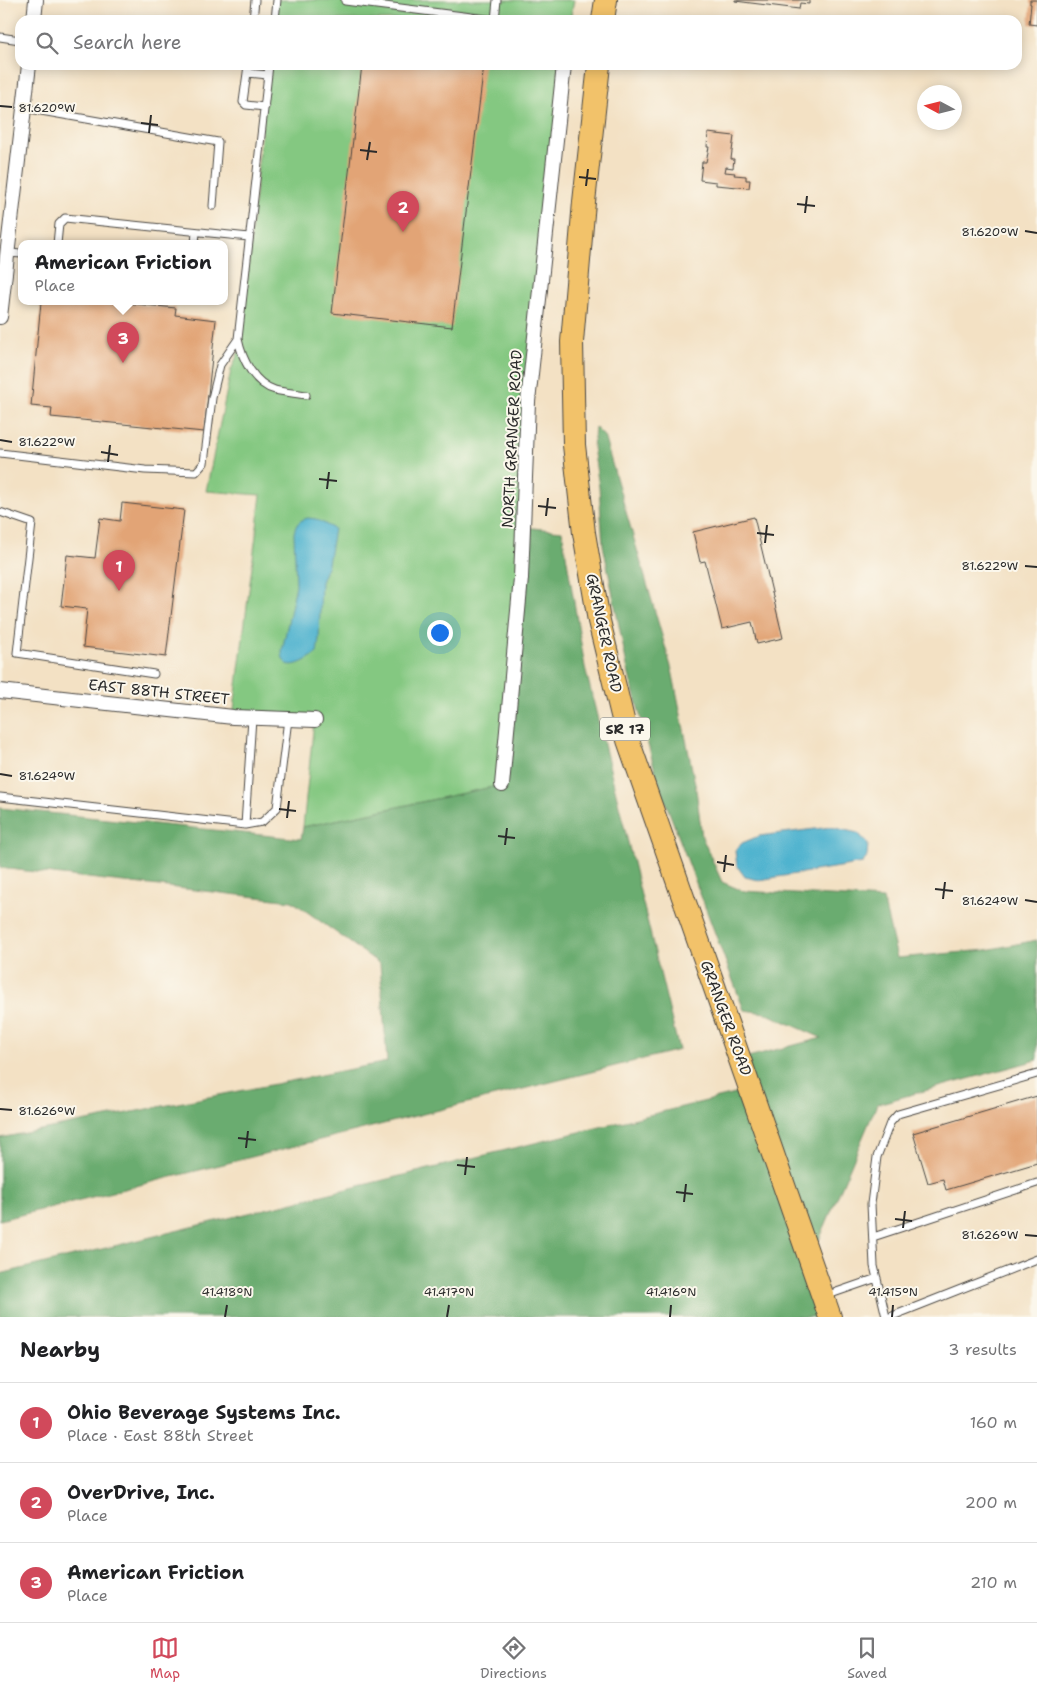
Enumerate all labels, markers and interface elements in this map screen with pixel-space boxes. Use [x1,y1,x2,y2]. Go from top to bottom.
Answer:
search box [15,15,1022,70]
icon: search [33,29,61,57]
text: Search here [73,30,182,55]
north arrow [917,85,962,130]
text: 81.620°W [19,100,75,116]
pin: 2 [387,191,419,232]
text: 81.620°W [962,224,1018,240]
popup [18,240,228,305]
text: American Friction [34,250,212,275]
text: Place [34,275,75,296]
pin: 3 [107,322,139,363]
street label: NORTH GRANGER ROAD [497,349,527,529]
text: 81.622°W [19,434,75,450]
pin: 1 [103,550,135,591]
text: 81.622°W [962,558,1018,574]
street label: GRANGER ROAD [582,572,626,695]
your location [427,620,453,646]
street label: EAST 88TH STREET [87,675,231,709]
road number: SR 17 [600,718,650,741]
text: 81.624°W [19,768,75,784]
text: 81.624°W [962,893,1018,909]
street label: GRANGER ROAD [696,958,756,1079]
text: 81.626°W [19,1103,75,1119]
text: 81.626°W [962,1227,1018,1243]
text: 41.418°N [202,1284,252,1300]
text: 41.417°N [424,1284,474,1300]
text: 41.416°N [646,1284,696,1300]
text: 41.415°N [868,1284,918,1300]
text: Nearby [20,1336,100,1364]
text: 3 results [948,1339,1017,1360]
text: Ohio Beverage Systems Inc. [67,1400,341,1425]
text: 1 [32,1412,40,1433]
text: 160 m [970,1412,1017,1433]
text: Place · East 88th Street [67,1425,254,1446]
text: OverDrive, Inc. [67,1480,215,1505]
text: 2 [30,1492,42,1513]
text: 200 m [965,1492,1017,1513]
text: Place [67,1505,108,1526]
text: American Friction [67,1560,244,1585]
text: 3 [30,1572,42,1593]
text: 210 m [970,1572,1017,1593]
text: Place [67,1585,108,1606]
tab: Map [150,1634,180,1682]
tab: Directions [480,1634,547,1682]
tab: Saved [847,1634,887,1682]

